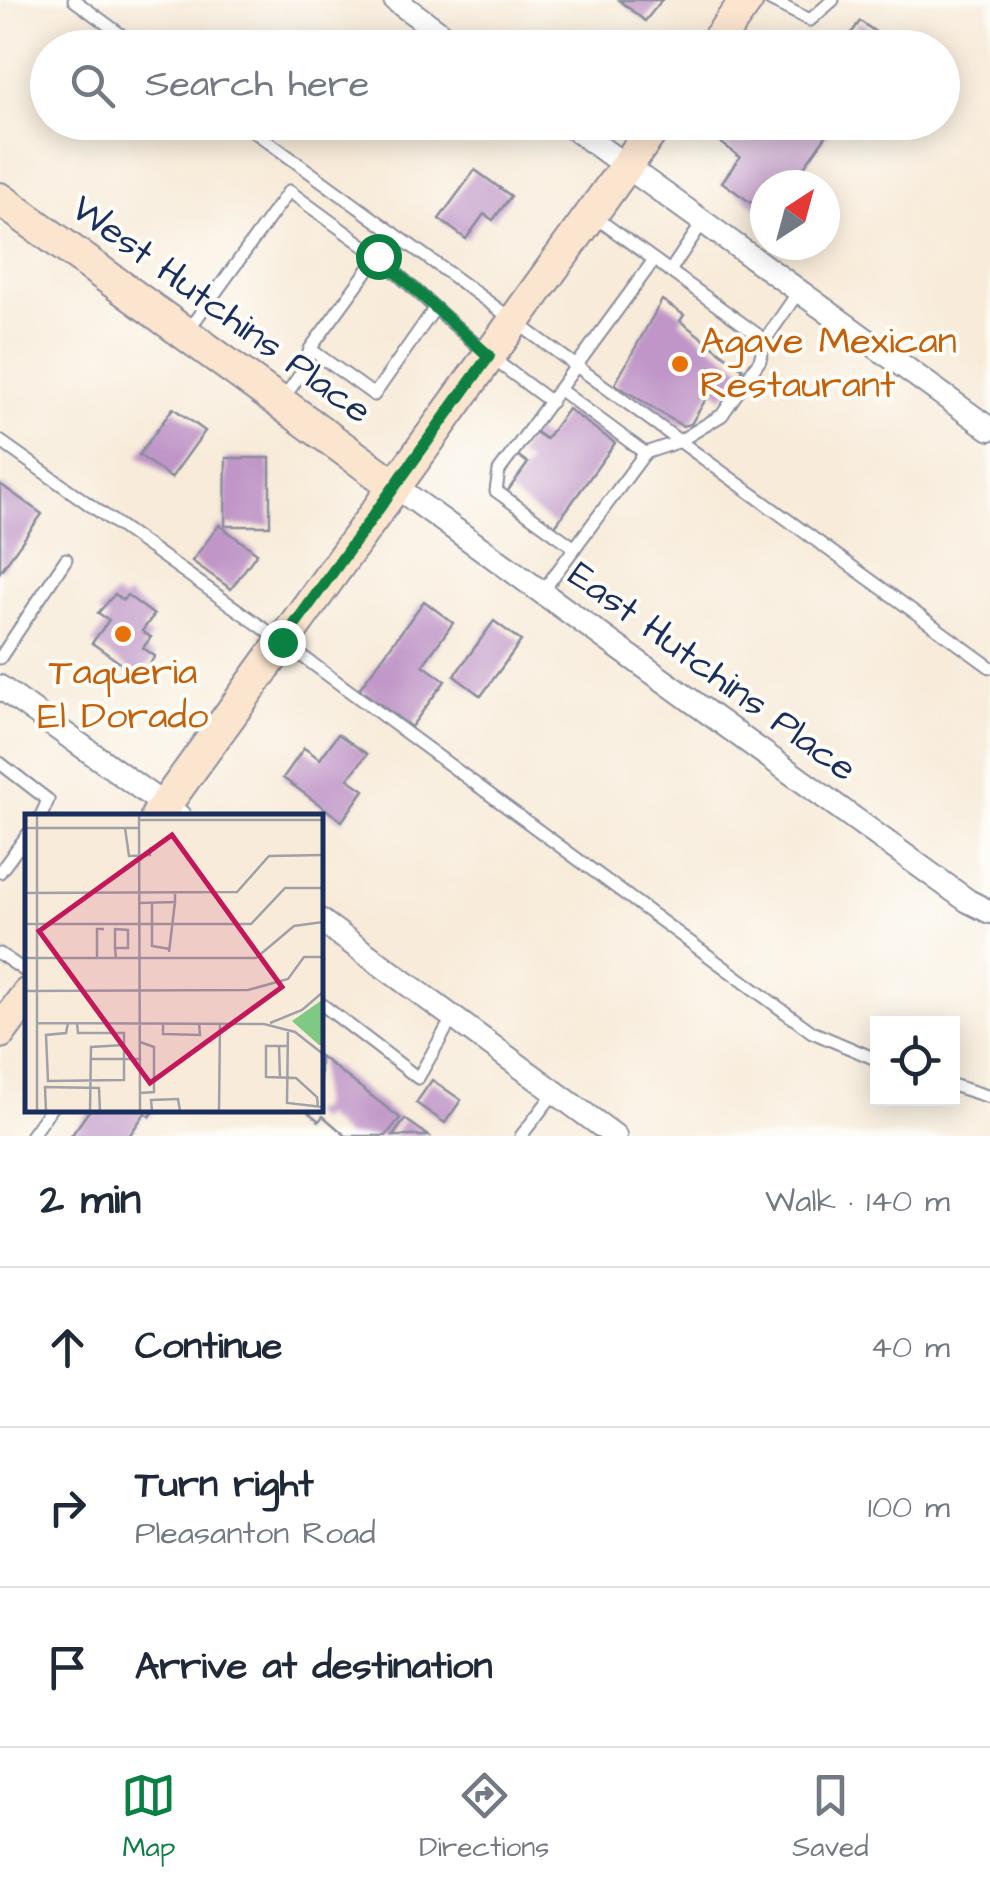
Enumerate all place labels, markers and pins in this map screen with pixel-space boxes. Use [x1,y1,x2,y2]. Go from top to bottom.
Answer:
place label: Agave Mexican Restaurant [700,316,957,412]
marker: Agave Mexican Restaurant [669,353,691,375]
marker: Taqueria El Dorado [112,623,134,645]
place label: Taqueria El Dorado [38,647,208,743]

